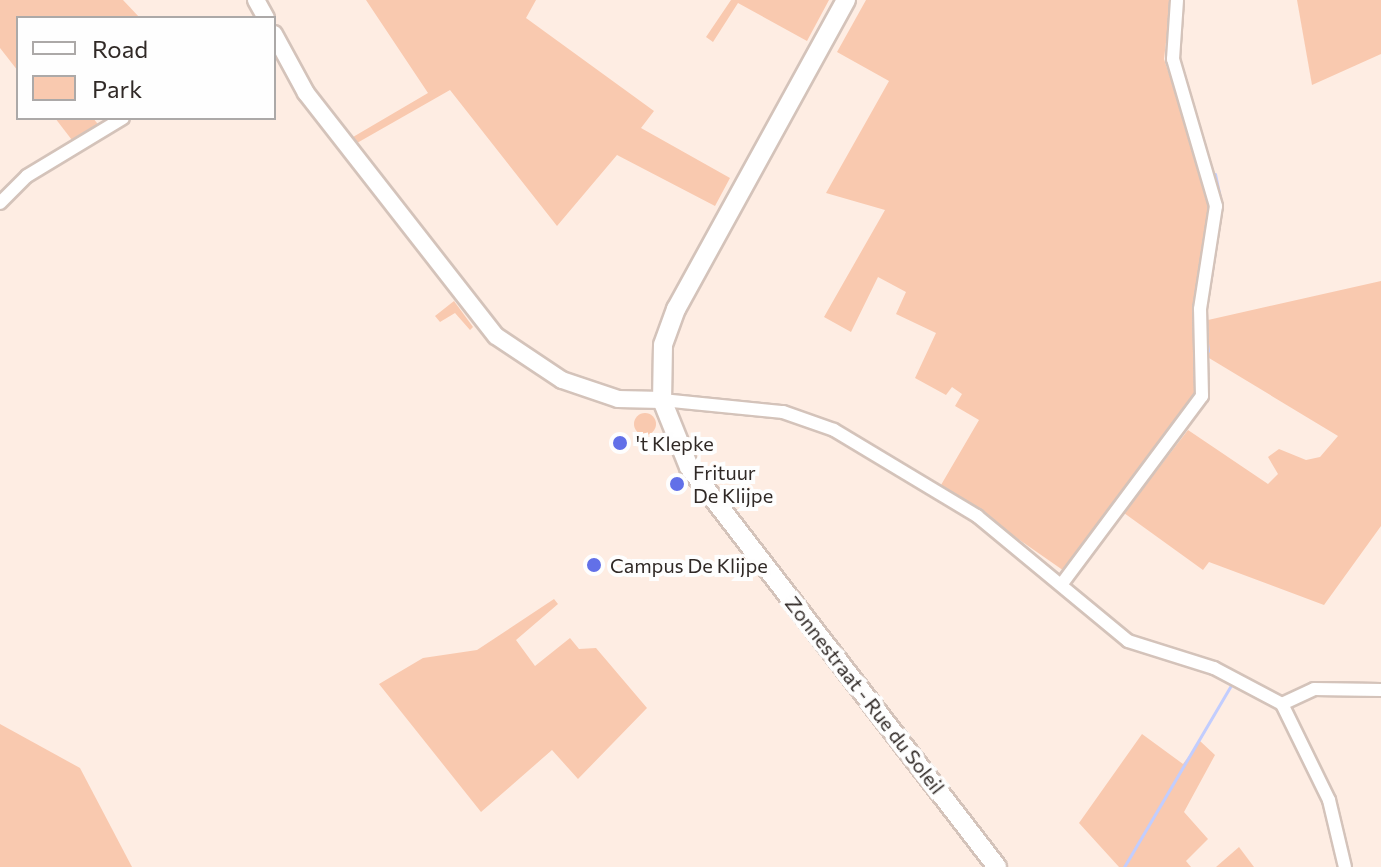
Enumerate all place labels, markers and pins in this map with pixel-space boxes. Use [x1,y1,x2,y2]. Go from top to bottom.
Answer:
place label: 't Klepke [636,431,714,455]
marker: 't Klepke [611,434,629,452]
place label: Frituur De Klijpe [693,460,773,507]
marker: Frituur De Klijpe [668,475,686,493]
place label: Campus De Klijpe [610,553,768,577]
marker: Campus De Klijpe [585,556,603,574]

